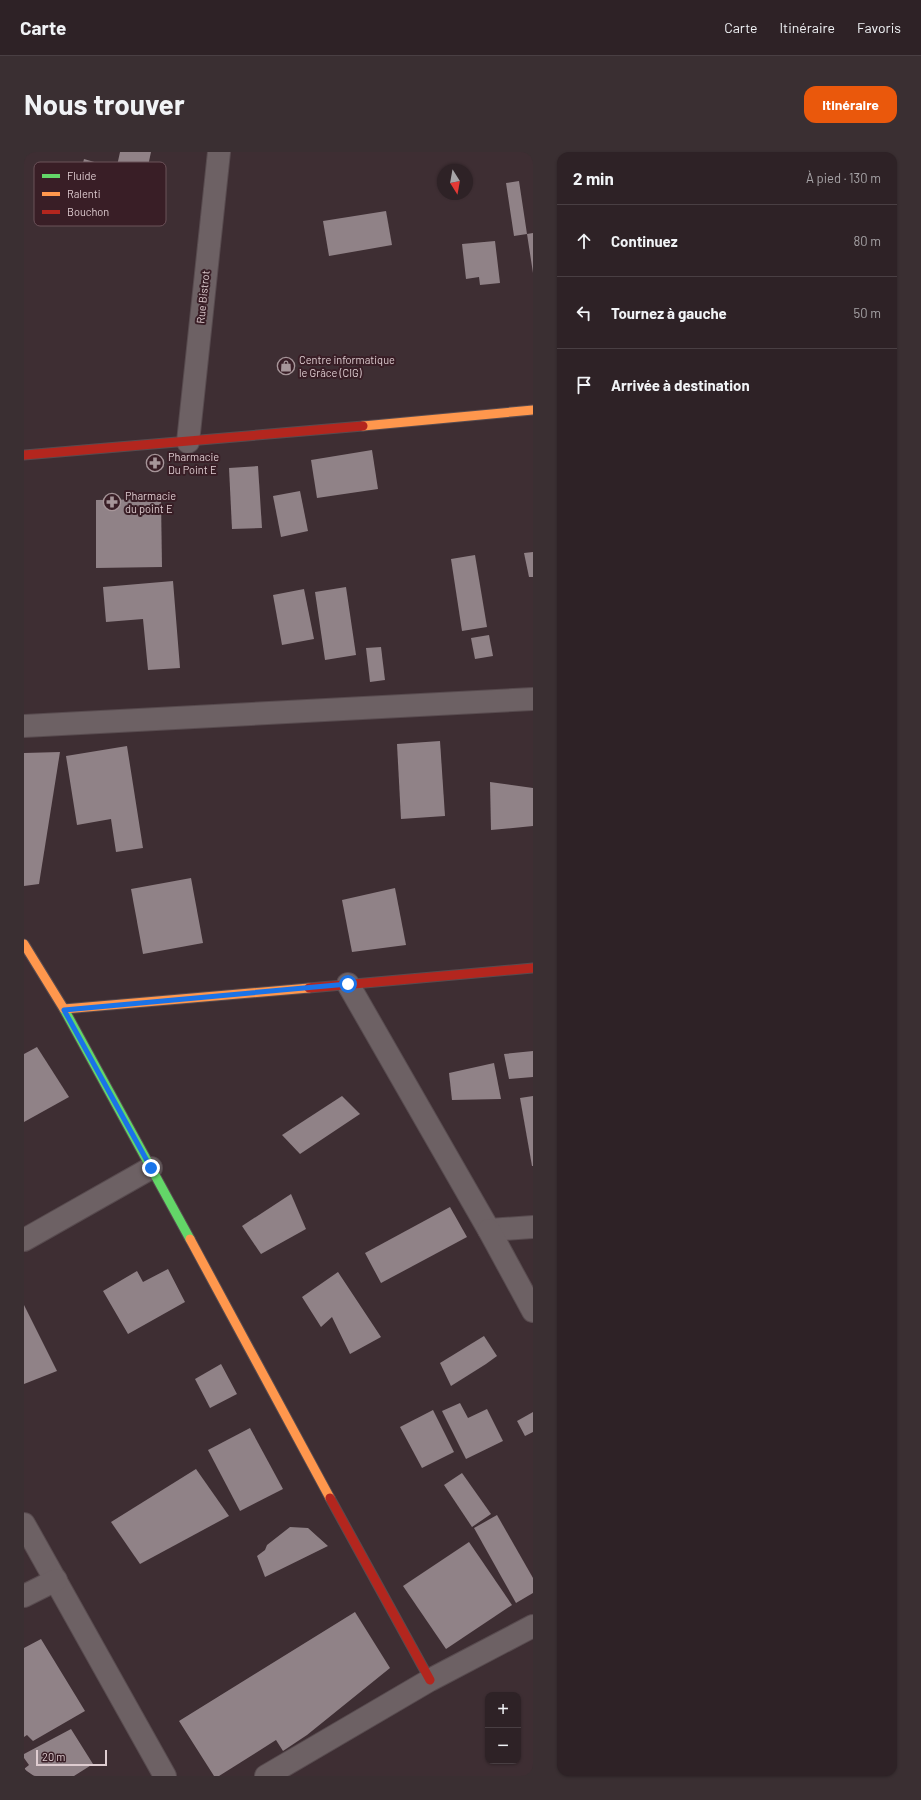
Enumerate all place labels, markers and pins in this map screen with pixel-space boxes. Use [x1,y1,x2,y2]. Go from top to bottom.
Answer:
place label: Centre informatique le Grâce (CIG) [299,353,395,379]
shop icon: Centre informatique le Grâce (CIG) [276,356,296,376]
place label: Pharmacie Du Point E [168,450,219,476]
pharmacy icon: Pharmacie Du Point E [145,453,165,473]
place label: Pharmacie du point E [125,489,176,515]
pharmacy icon: Pharmacie du point E [102,492,122,512]

